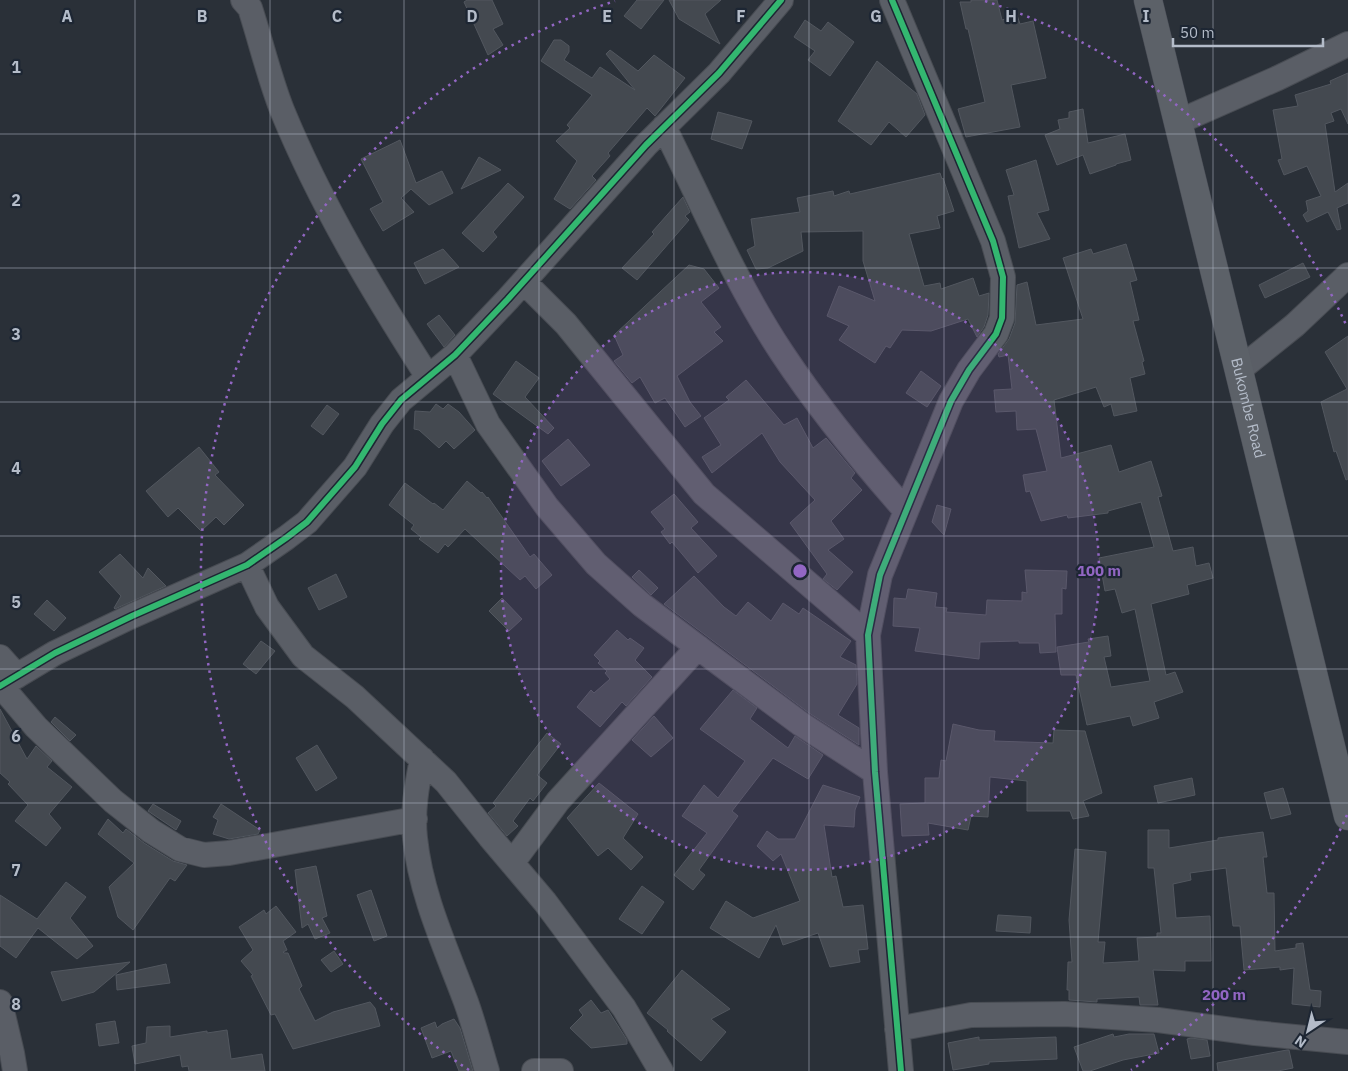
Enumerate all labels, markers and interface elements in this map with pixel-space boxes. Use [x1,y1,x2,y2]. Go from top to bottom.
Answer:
text: A [62,6,73,26]
text: B [197,6,208,26]
text: C [332,6,342,26]
text: D [466,6,478,26]
text: E [602,6,612,26]
text: F [736,6,746,26]
text: G [870,6,882,26]
text: H [1005,6,1017,26]
text: I [1143,6,1150,26]
scale bar [1173,15,1323,47]
text: 50 m [1180,23,1215,42]
text: 1 [11,57,21,77]
text: 2 [11,190,21,210]
text: 3 [11,324,21,344]
street label: Bukombe Road [1227,356,1270,460]
text: 4 [11,458,21,478]
text: 100 m [1077,561,1121,580]
centre of rings [791,562,809,580]
text: 5 [11,592,21,612]
text: 6 [11,726,21,746]
text: 7 [11,860,21,880]
text: 200 m [1202,985,1246,1004]
text: 8 [11,994,21,1014]
north arrow [1283,1006,1333,1056]
text: N [1291,1031,1310,1052]

